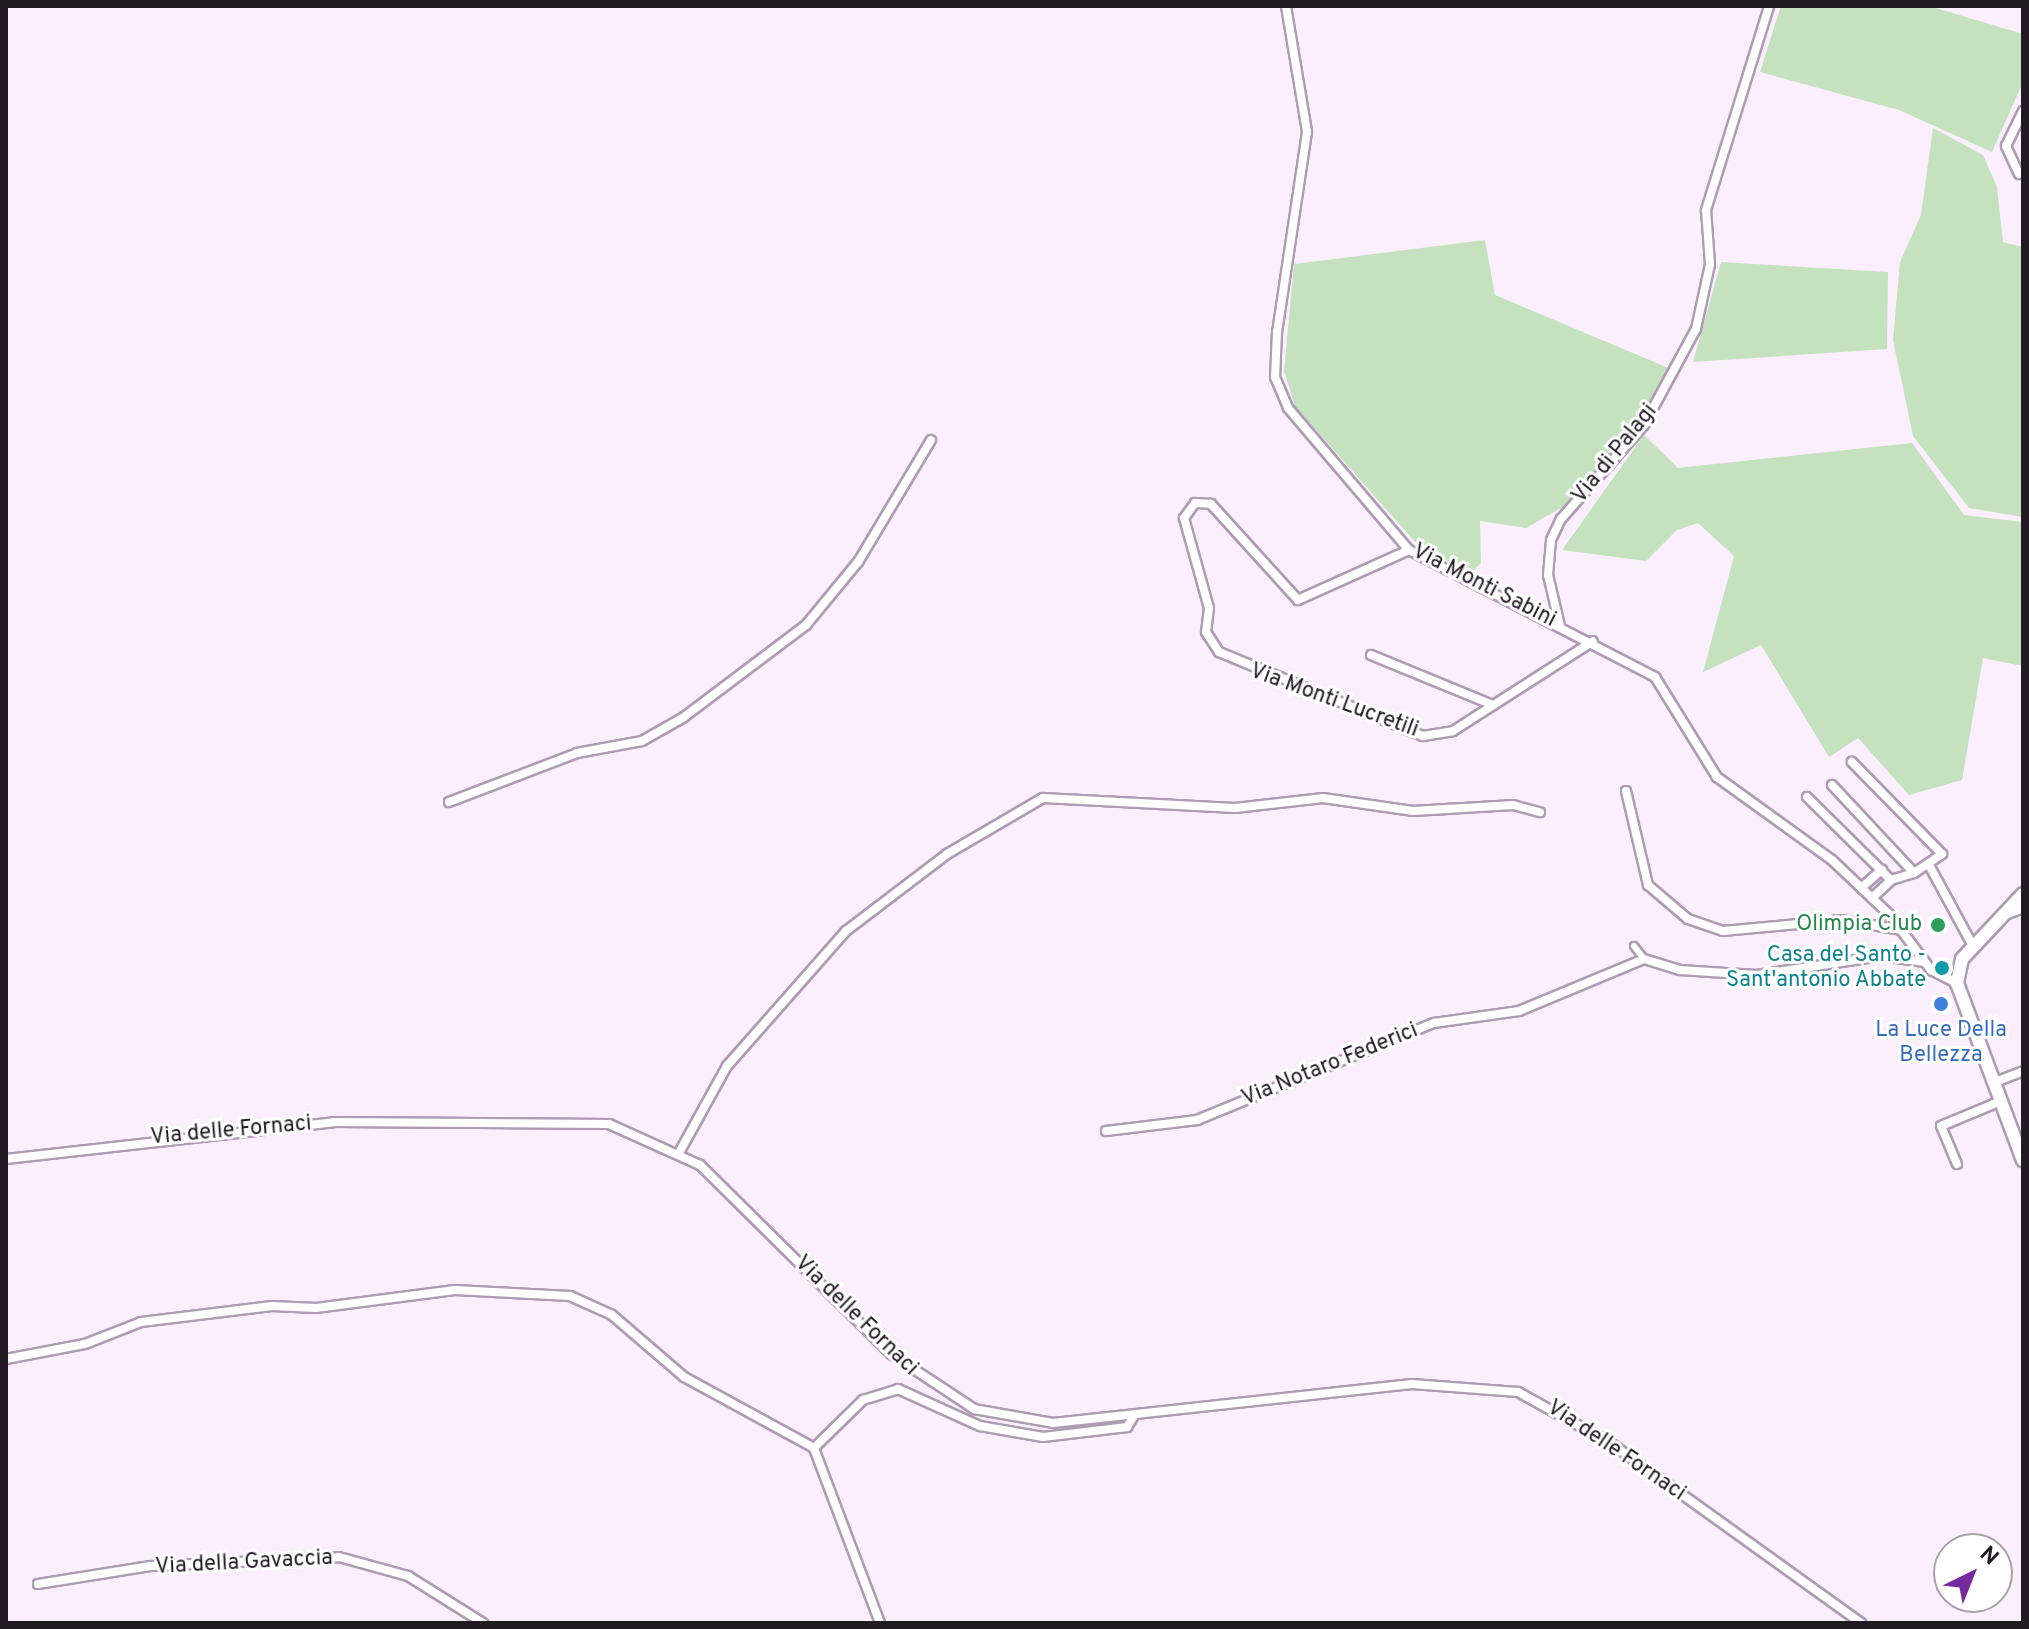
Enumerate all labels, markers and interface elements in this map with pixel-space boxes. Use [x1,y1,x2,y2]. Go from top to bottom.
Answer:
street label: Via di Palagi [1567,399,1663,509]
street label: Via Monti Sabini [1408,538,1560,634]
street label: Via Monti Lucretili [1246,658,1422,744]
place label: Olimpia Club [1796,912,1922,938]
marker: Olimpia Club [1929,916,1947,934]
place label: Casa del Santo - Sant'antonio Abbate [1725,942,1926,994]
marker: Casa del Santo - Sant'antonio Abbate [1933,959,1951,977]
marker: La Luce Della Bellezza [1932,995,1950,1013]
place label: La Luce Della Bellezza [1875,1017,2007,1068]
street label: Via Notaro Federici [1238,1018,1422,1112]
street label: Via delle Fornaci [149,1111,313,1151]
street label: Via delle Fornaci [789,1250,923,1382]
street label: Via delle Fornaci [1542,1395,1690,1507]
north arrow [1933,1533,2013,1613]
text: N [1973,1541,2003,1572]
street label: Via della Gavaccia [154,1545,334,1581]

